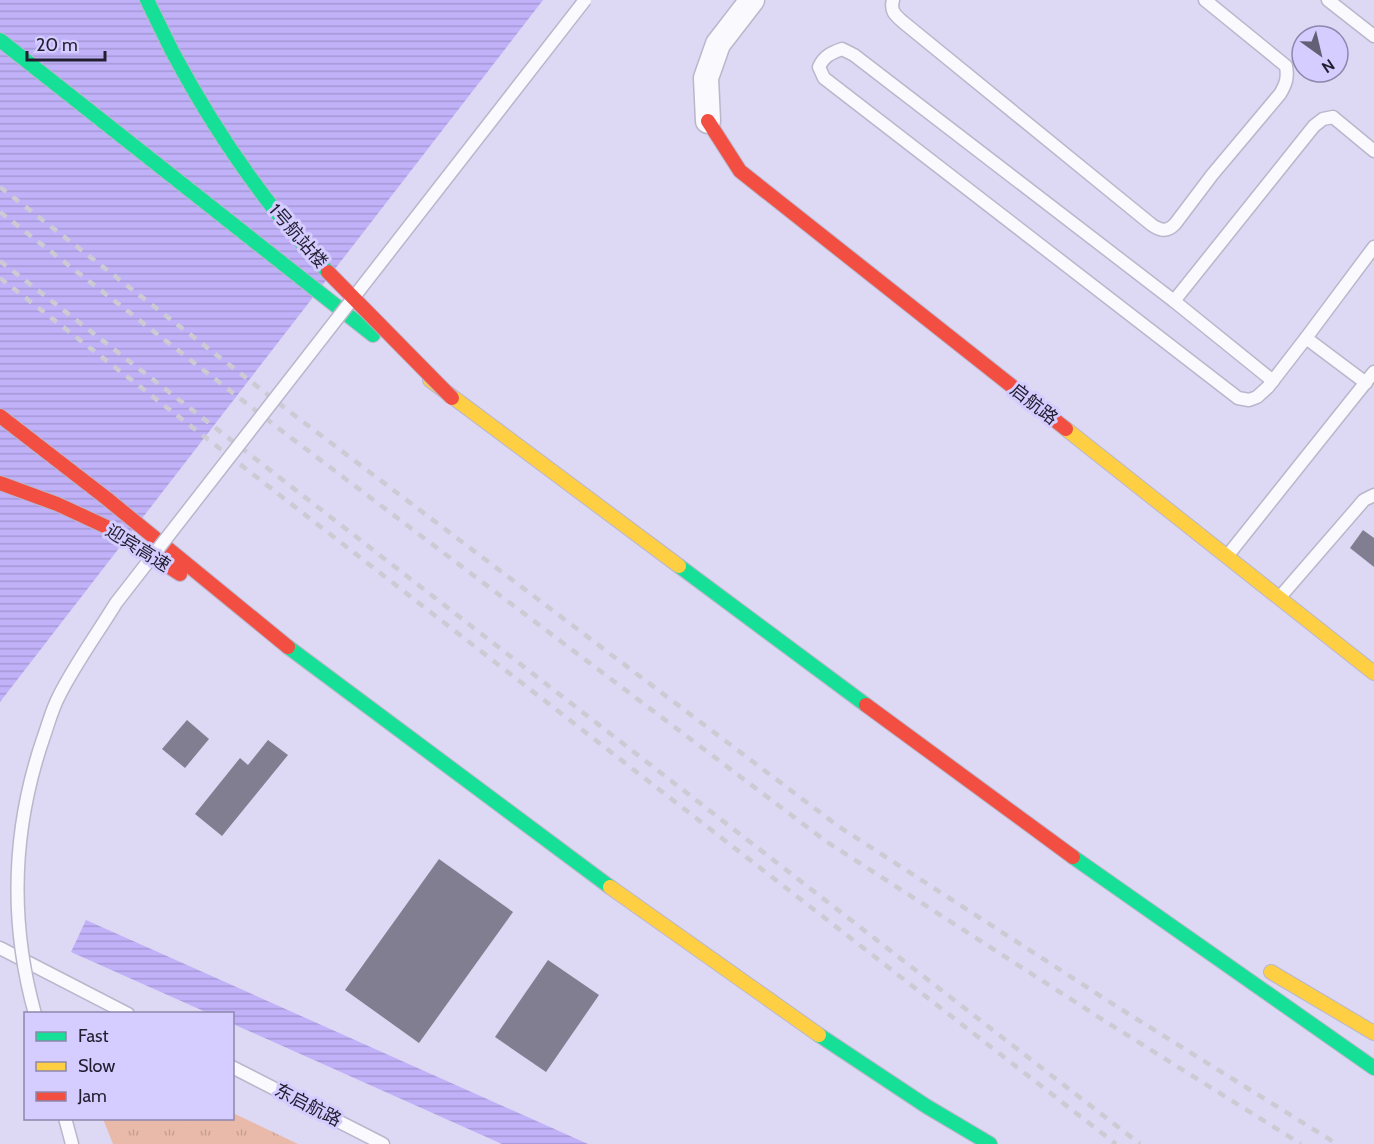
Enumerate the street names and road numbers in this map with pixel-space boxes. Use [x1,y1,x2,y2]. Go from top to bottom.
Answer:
street label: 1号航站楼 [264,199,332,273]
street label: 启航路 [1006,379,1062,429]
street label: 迎宾高速 [102,520,174,576]
street label: 东启航路 [271,1079,345,1131]

